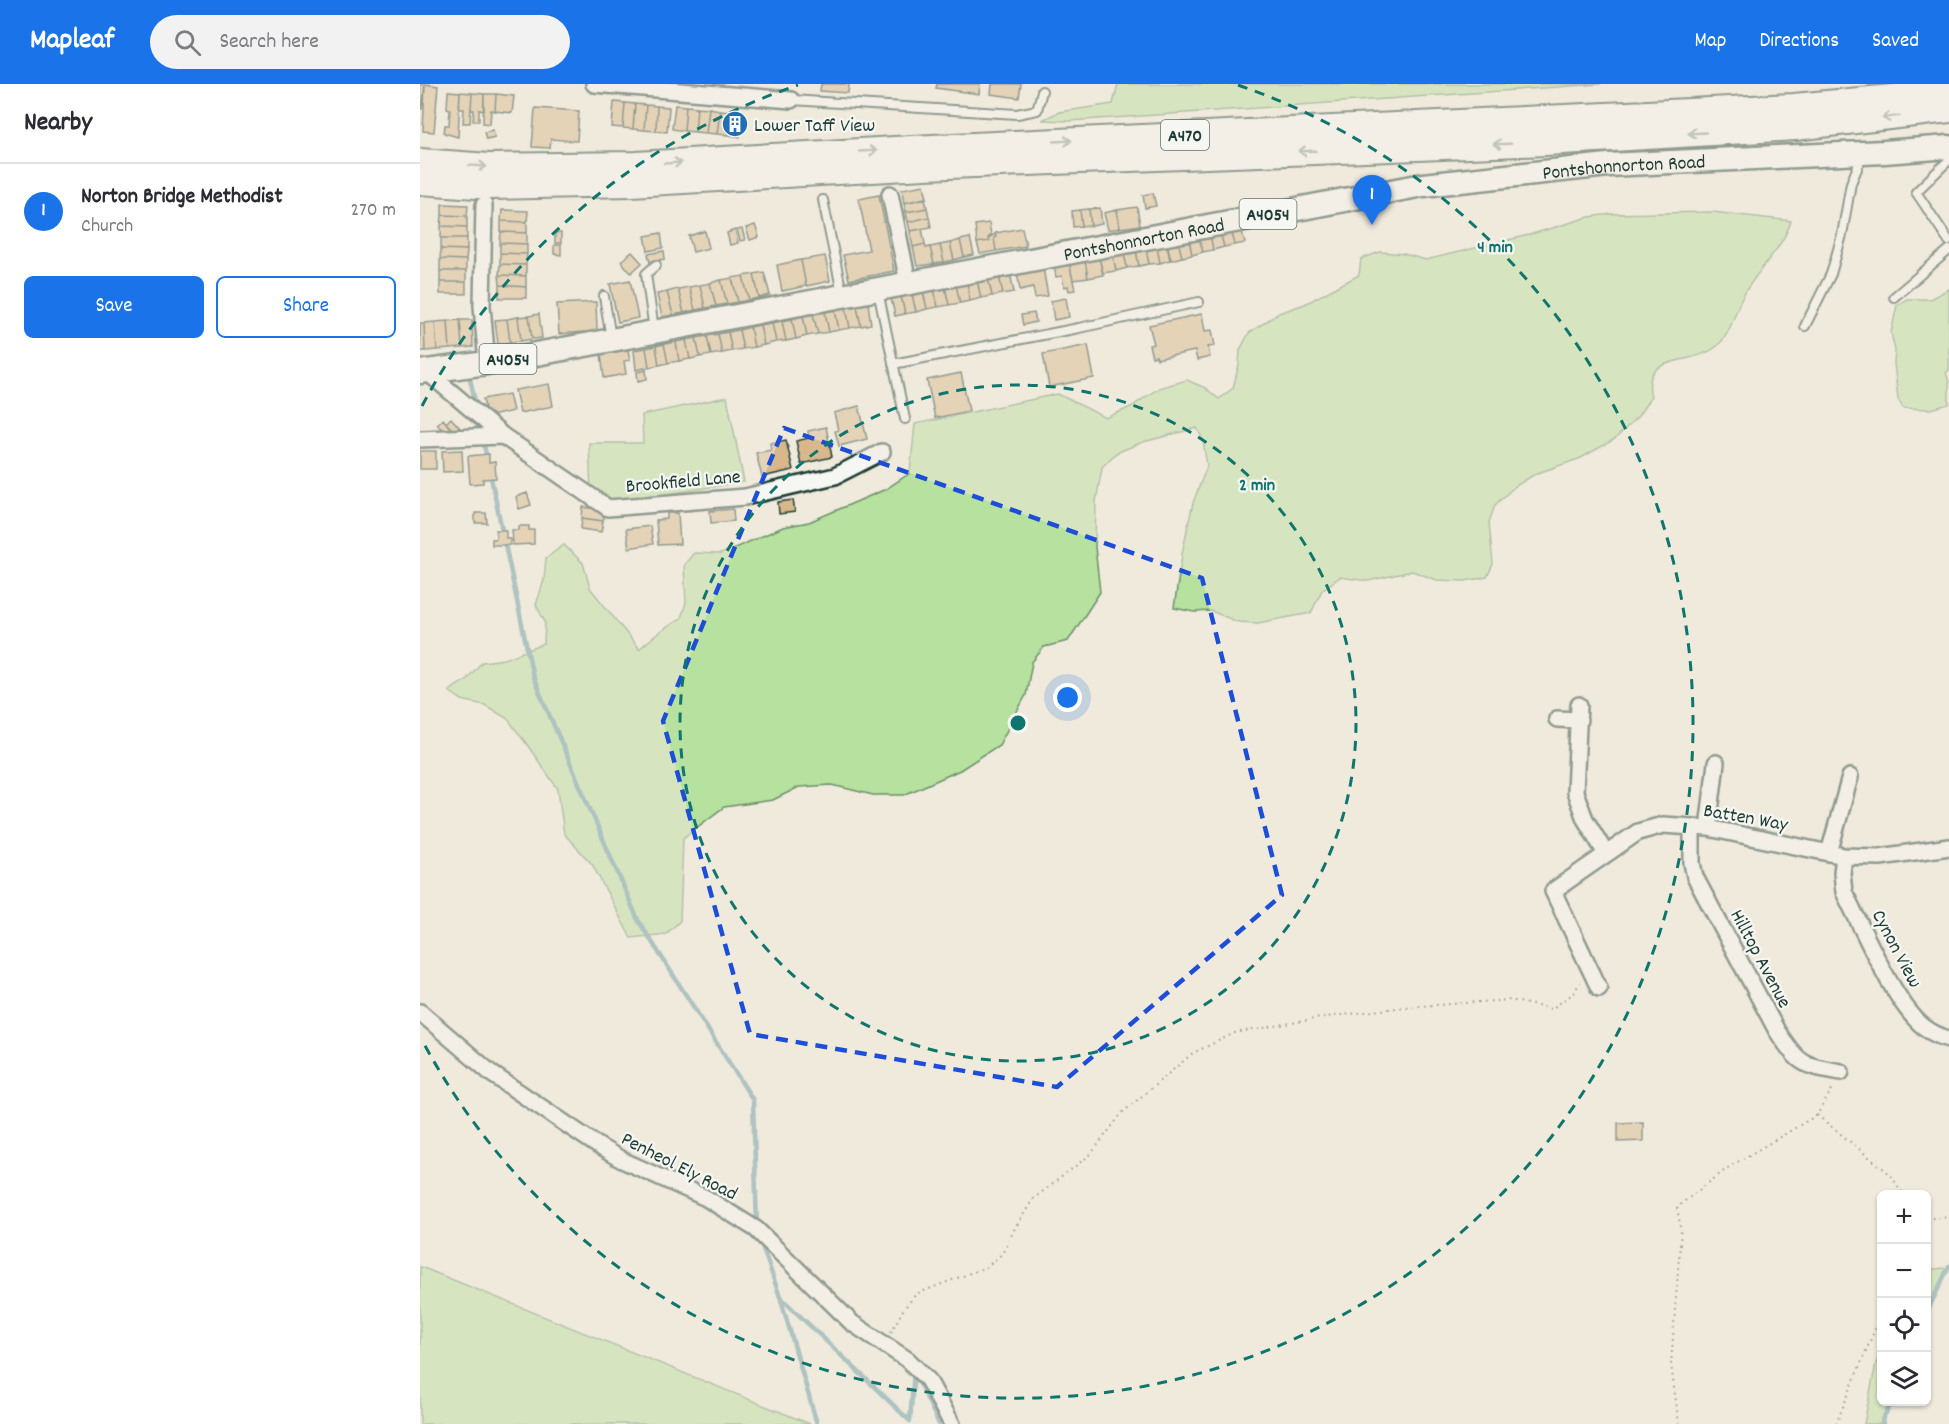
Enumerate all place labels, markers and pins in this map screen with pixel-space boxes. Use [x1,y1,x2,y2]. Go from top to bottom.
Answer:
building icon: Lower Taff View [720,109,750,139]
place label: Lower Taff View [754,113,875,141]
pin: 1 [1352,176,1392,225]
centre of rings [1008,713,1028,733]

